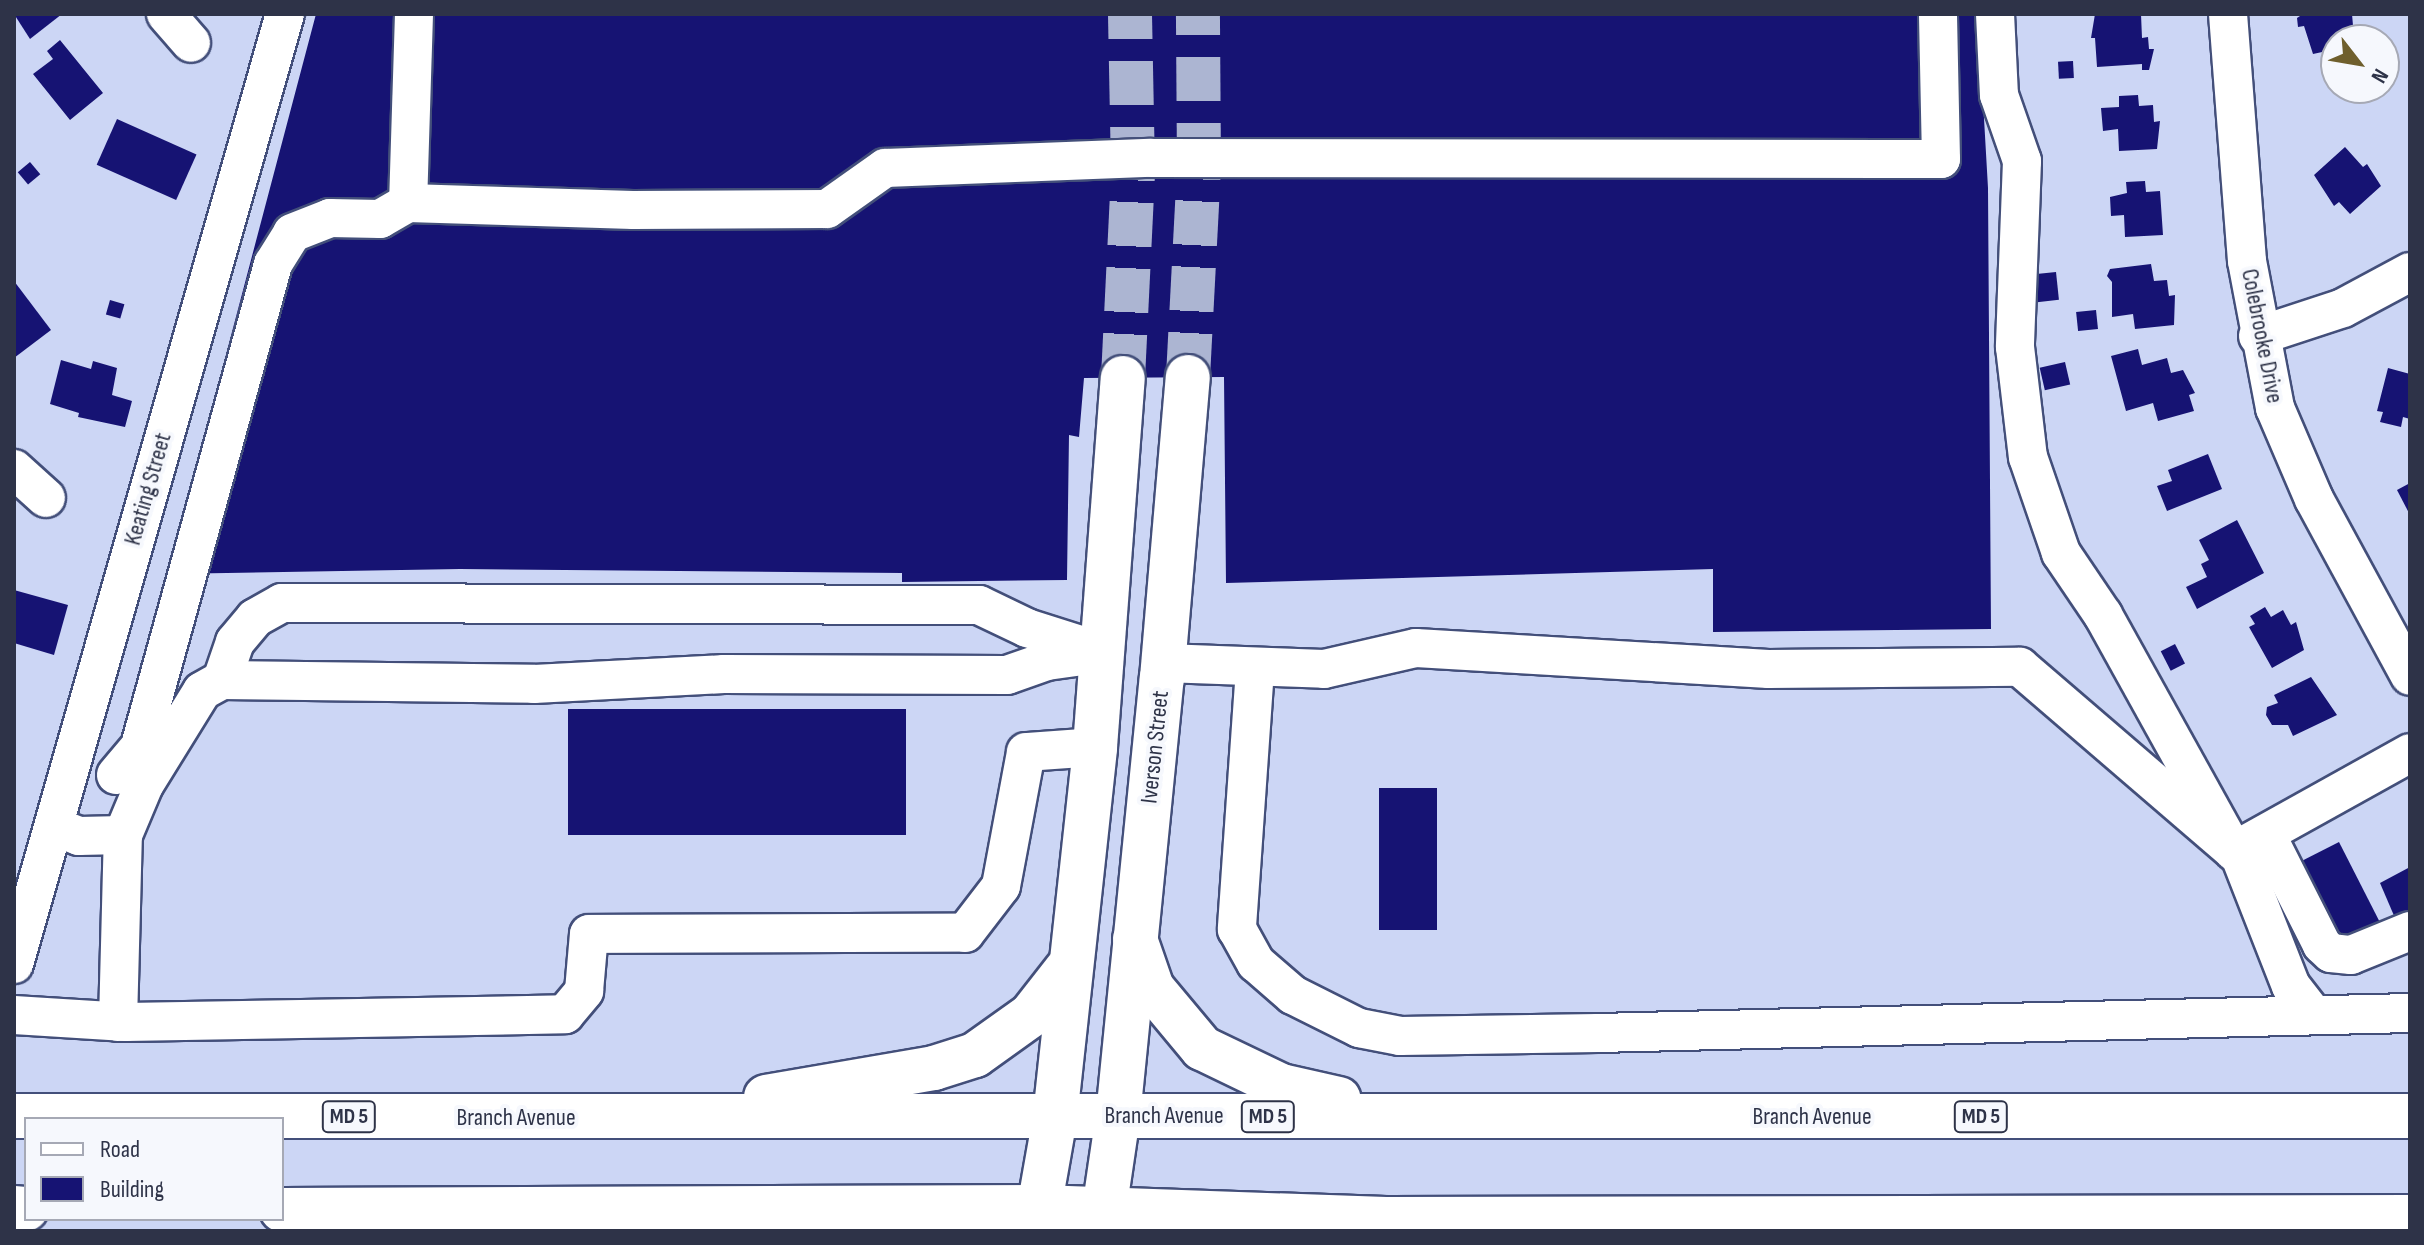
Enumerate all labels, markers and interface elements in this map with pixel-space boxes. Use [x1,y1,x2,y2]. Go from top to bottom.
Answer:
north arrow [2320,24,2400,104]
text: N [2365,64,2394,88]
street label: Colebrooke Drive [2235,266,2289,406]
street label: Keating Street [118,430,178,548]
street label: Iverson Street [1135,689,1175,805]
road number: MD 5 [321,1099,377,1135]
road number: MD 5 [1240,1099,1296,1135]
road number: MD 5 [1953,1099,2009,1135]
street label: Branch Avenue [1104,1102,1224,1130]
street label: Branch Avenue [1752,1103,1872,1131]
street label: Branch Avenue [456,1104,576,1132]
legend [24,1117,284,1221]
text: Road [100,1135,140,1164]
text: Building [100,1175,164,1204]

